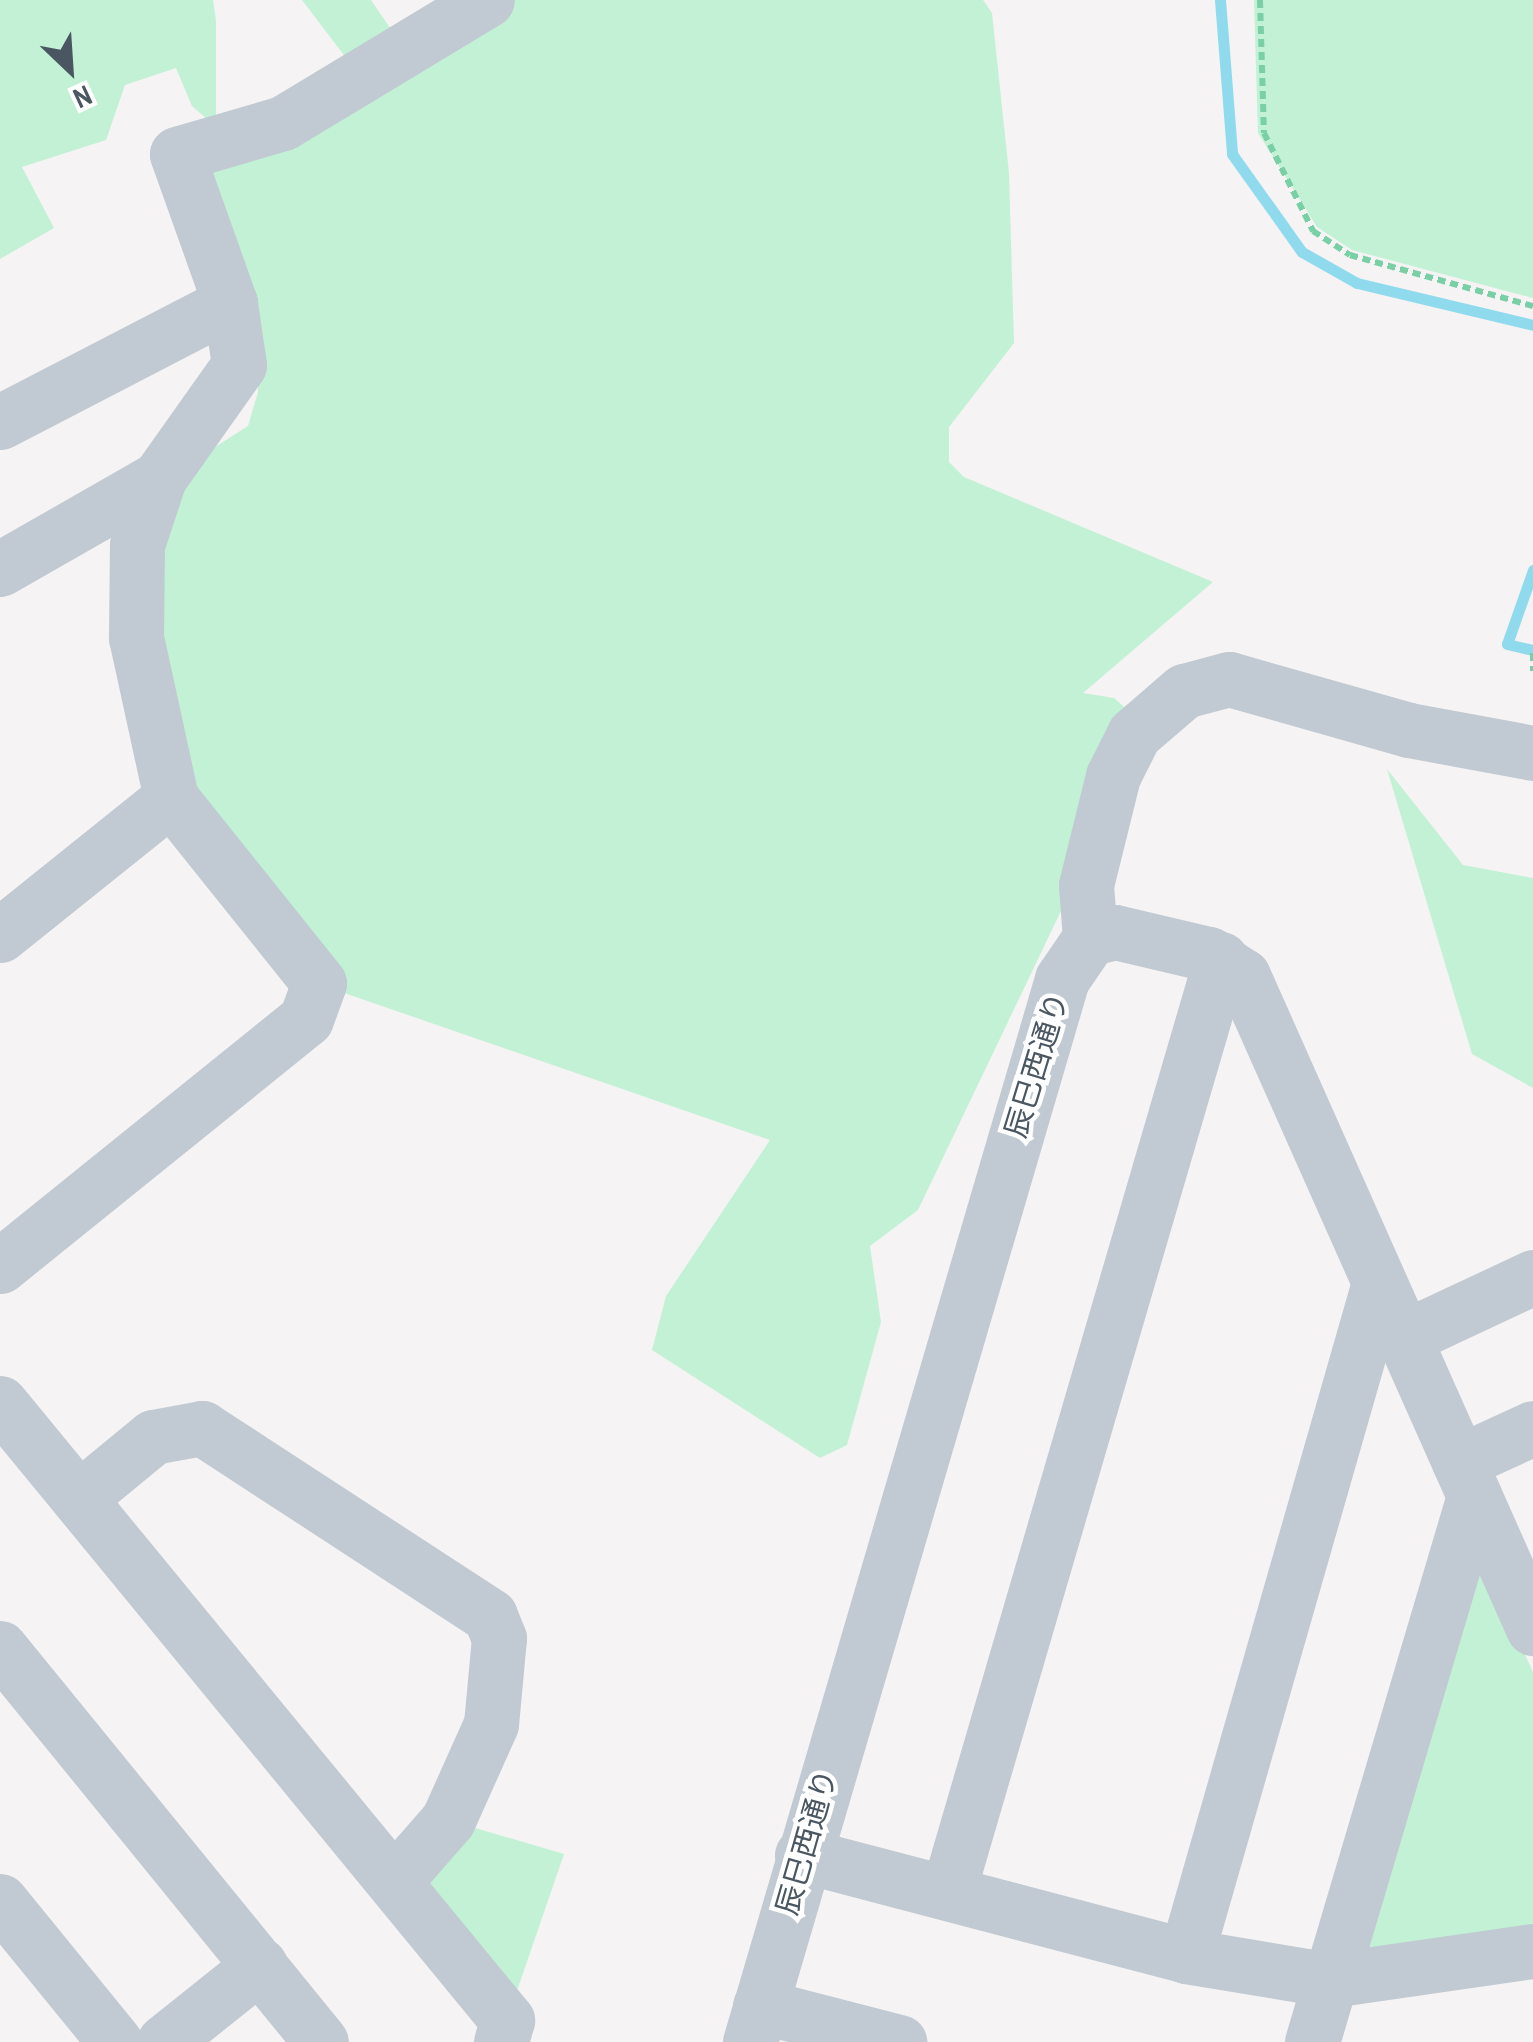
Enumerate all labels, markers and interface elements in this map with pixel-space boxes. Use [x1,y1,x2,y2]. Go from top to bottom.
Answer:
north arrow [20,20,120,120]
text: N [67,76,98,118]
street label: 辰巳西通り [997,988,1075,1142]
street label: 辰巳西通り [768,1765,844,1919]

